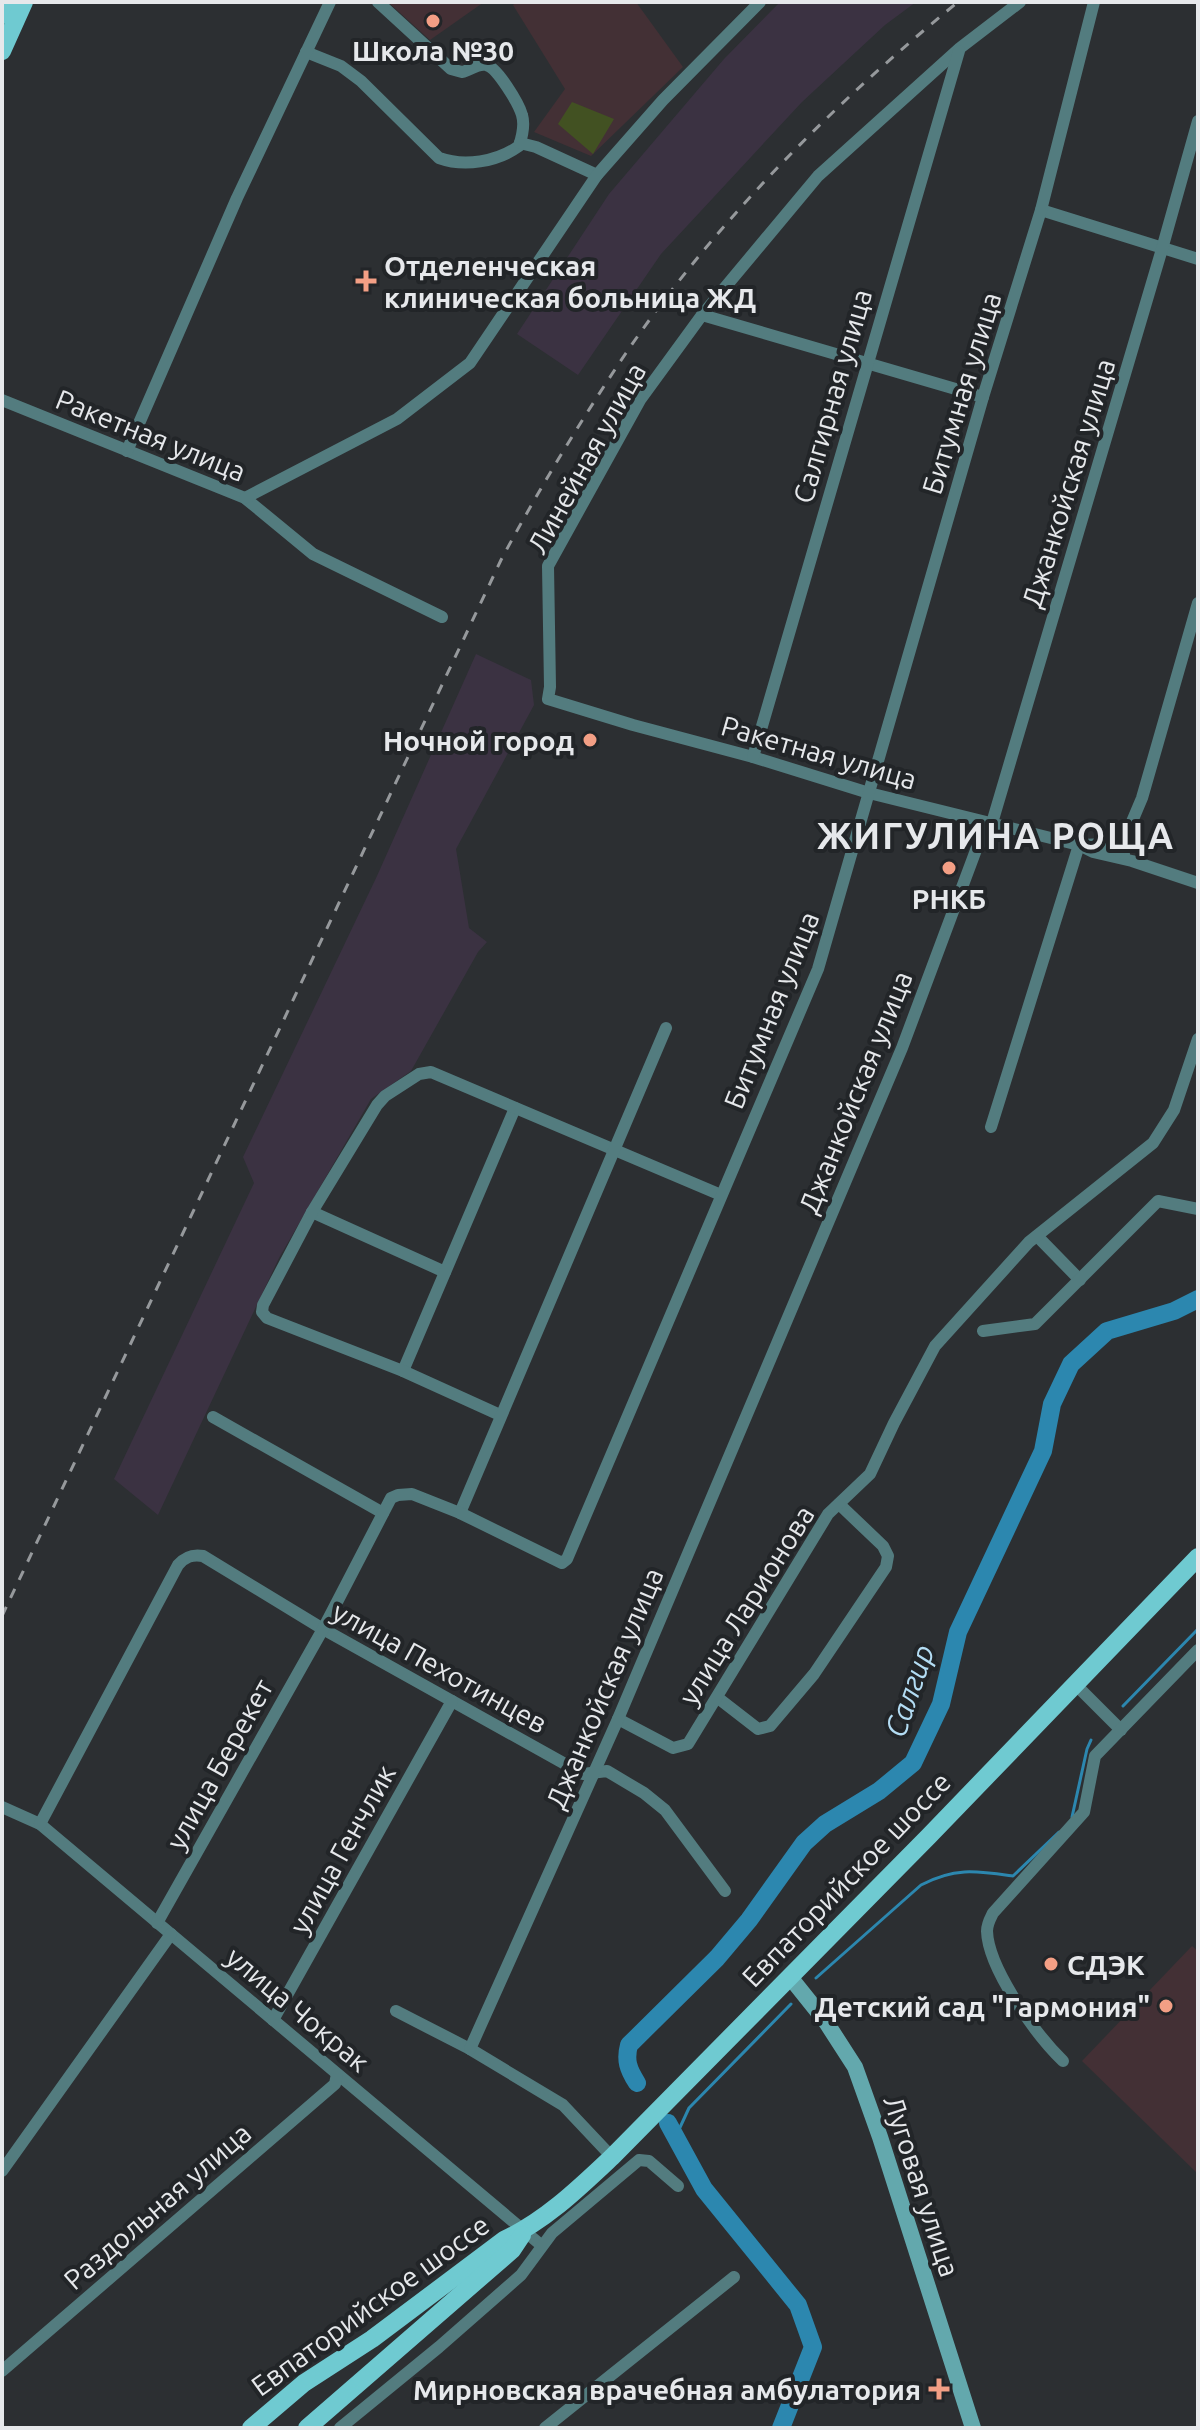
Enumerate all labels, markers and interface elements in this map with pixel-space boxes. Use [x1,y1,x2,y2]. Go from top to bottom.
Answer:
marker: Школа №30 [424,12,442,30]
place label: Школа №30 [352,35,514,66]
place label: Отделенческая клиническая больница ЖД [384,250,756,313]
marker: Отделенческая клиническая больница ЖД [355,270,377,292]
street label: Салгирная улица [787,285,877,507]
street label: Битумная улица [916,288,1006,498]
street label: Джанкойская улица [1015,355,1121,611]
street label: Линейная улица [521,357,651,559]
street label: Ракетная улица [52,383,250,487]
street label: Ракетная улица [718,709,920,795]
place label: Ночной город [383,725,574,756]
marker: Ночной город [581,731,599,749]
district label: ЖИГУЛИНА РОЩА [817,815,1175,856]
marker: РНКБ [940,859,958,877]
place label: РНКБ [912,883,986,914]
street label: Битумная улица [717,907,825,1113]
street label: Джанкойская улица [792,966,918,1218]
street label: улица Ларионова [672,1500,820,1710]
street label: Джанкойская улица [539,1563,669,1813]
street label: улица Пехотинцев [327,1595,553,1739]
water label: Салгир [877,1641,941,1741]
street label: улица Берекет [160,1673,279,1854]
street label: улица Генчлик [283,1759,401,1939]
street label: Евпаторийское шоссе [736,1765,956,1993]
street label: улица Чокрак [220,1940,376,2078]
place label: СДЭК [1067,1949,1145,1980]
marker: СДЭК [1042,1955,1060,1973]
place label: Детский сад "Гармония" [815,1991,1150,2022]
marker: Детский сад "Гармония" [1157,1997,1175,2015]
street label: Луговая улица [878,2092,966,2280]
street label: Раздольная улица [57,2117,257,2295]
street label: Евпаторийское шоссе [245,2208,495,2402]
place label: Мирновская врачебная амбулатория [413,2374,921,2405]
marker: Мирновская врачебная амбулатория [928,2378,950,2400]

